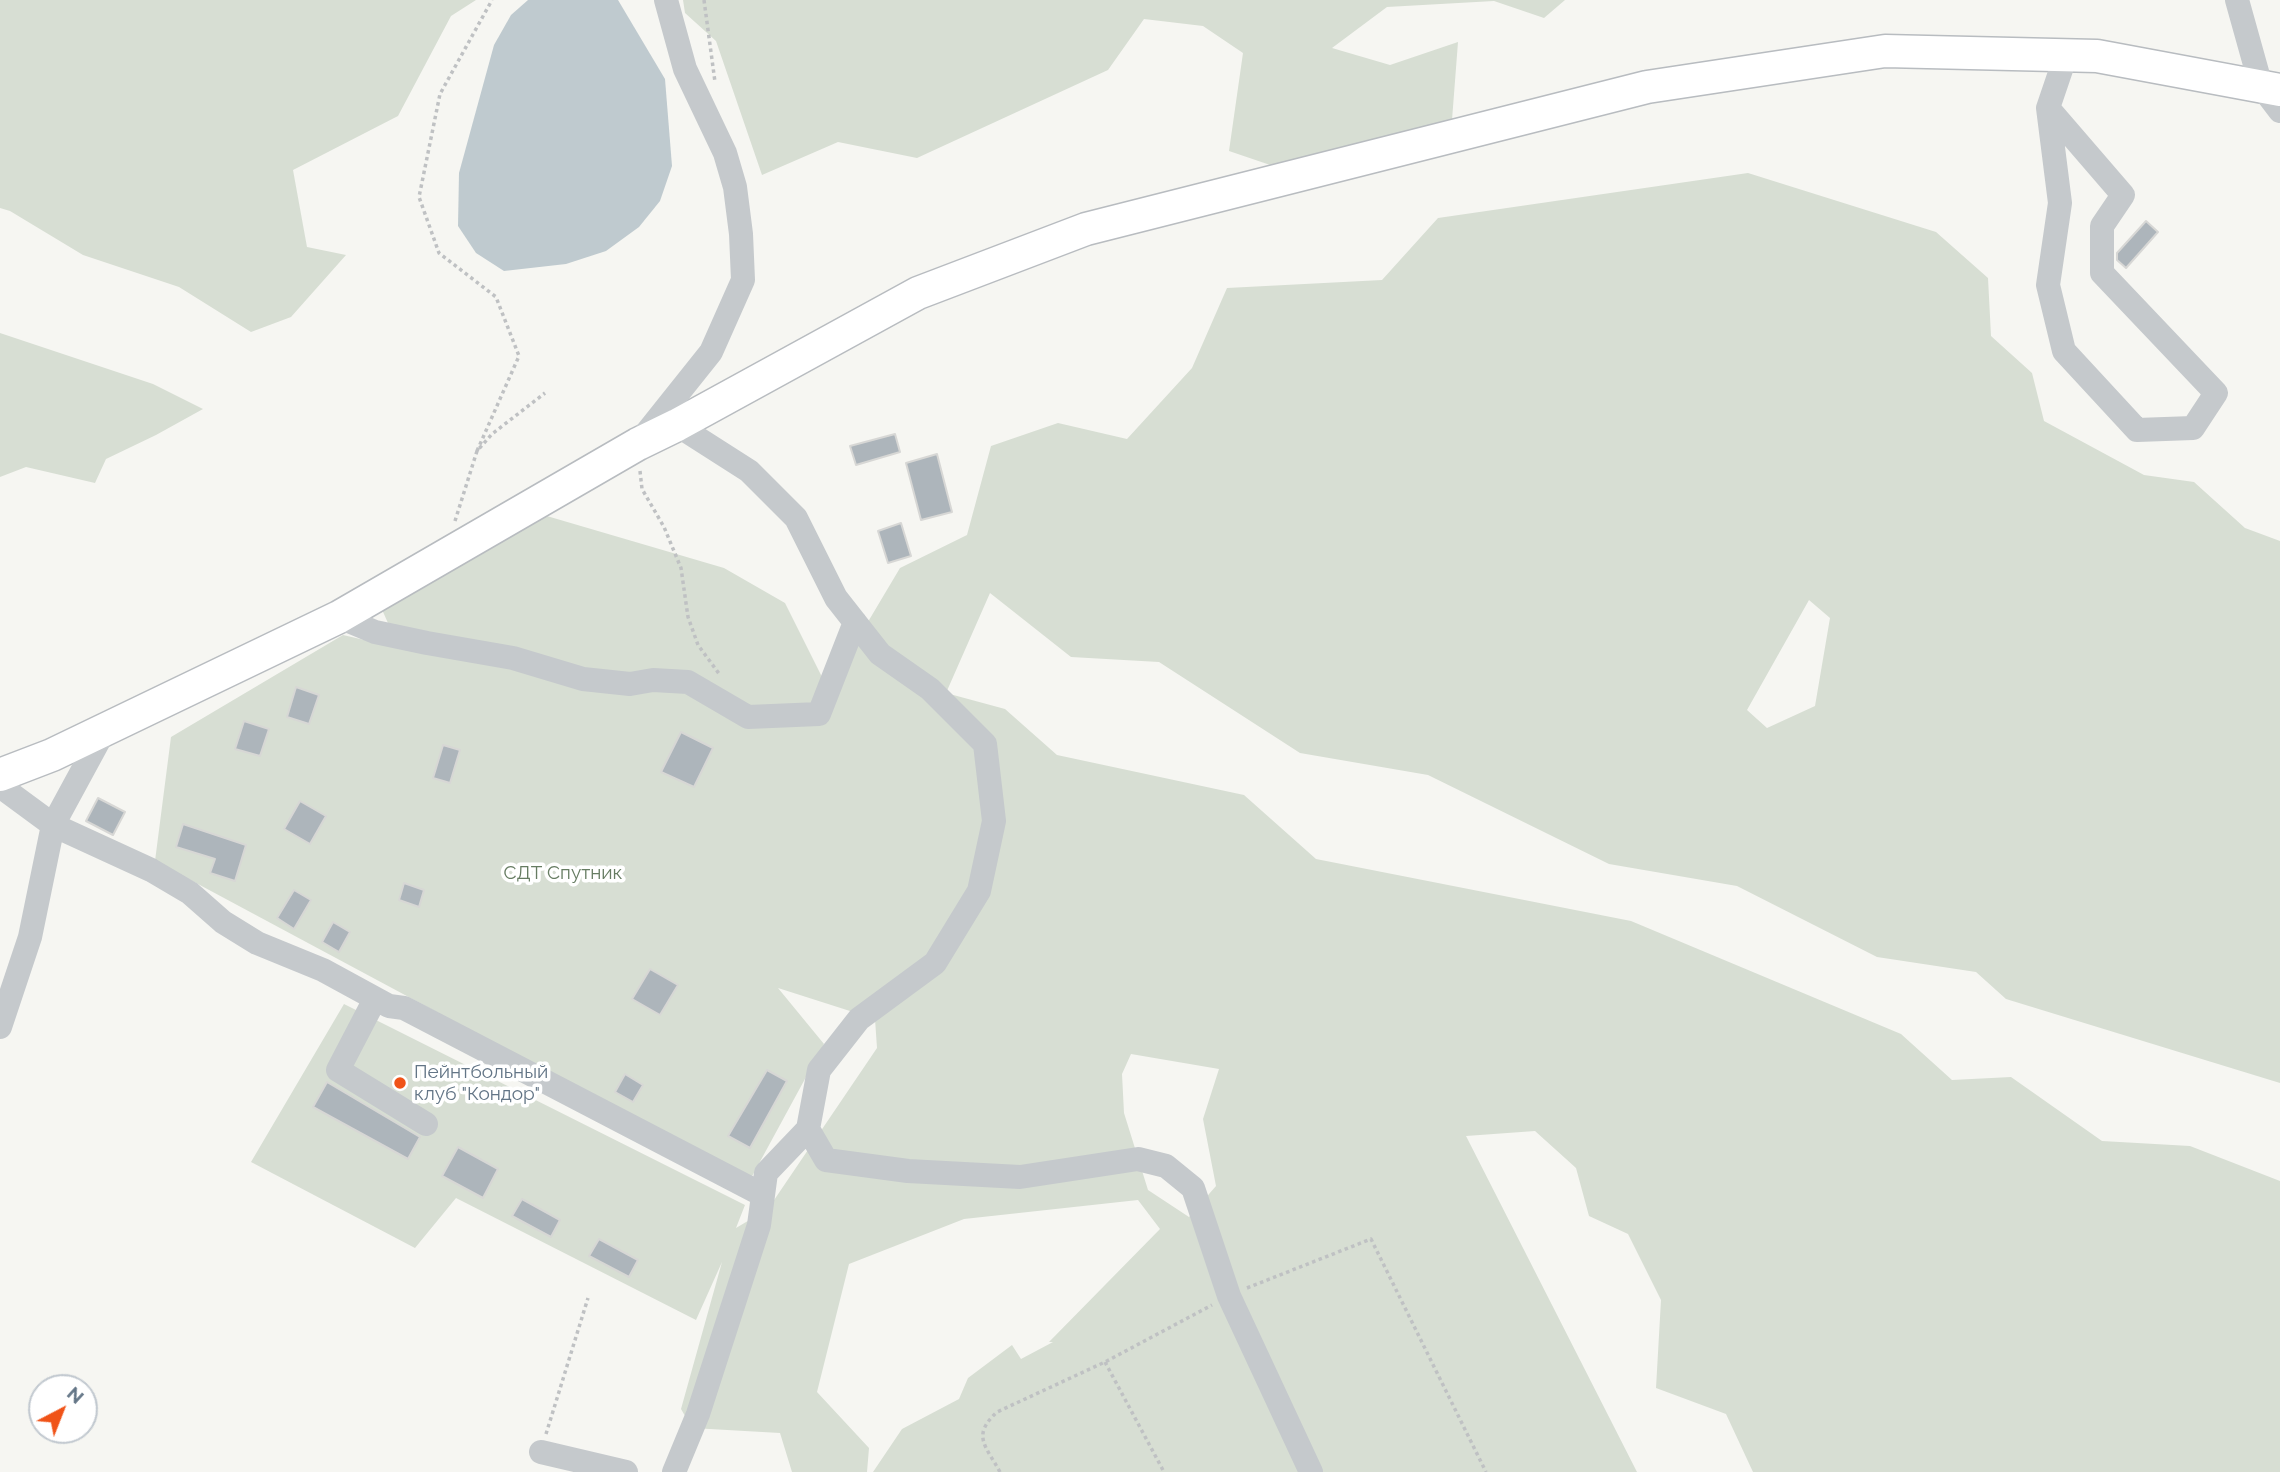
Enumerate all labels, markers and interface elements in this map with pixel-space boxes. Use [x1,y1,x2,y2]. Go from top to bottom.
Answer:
park label: СДТ Спутник [504,862,622,884]
place label: Пейнтбольный клуб "Кондор" [414,1061,548,1105]
marker: Пейнтбольный клуб "Кондор" [392,1075,408,1091]
north arrow [28,1374,98,1444]
text: N [63,1382,88,1408]

